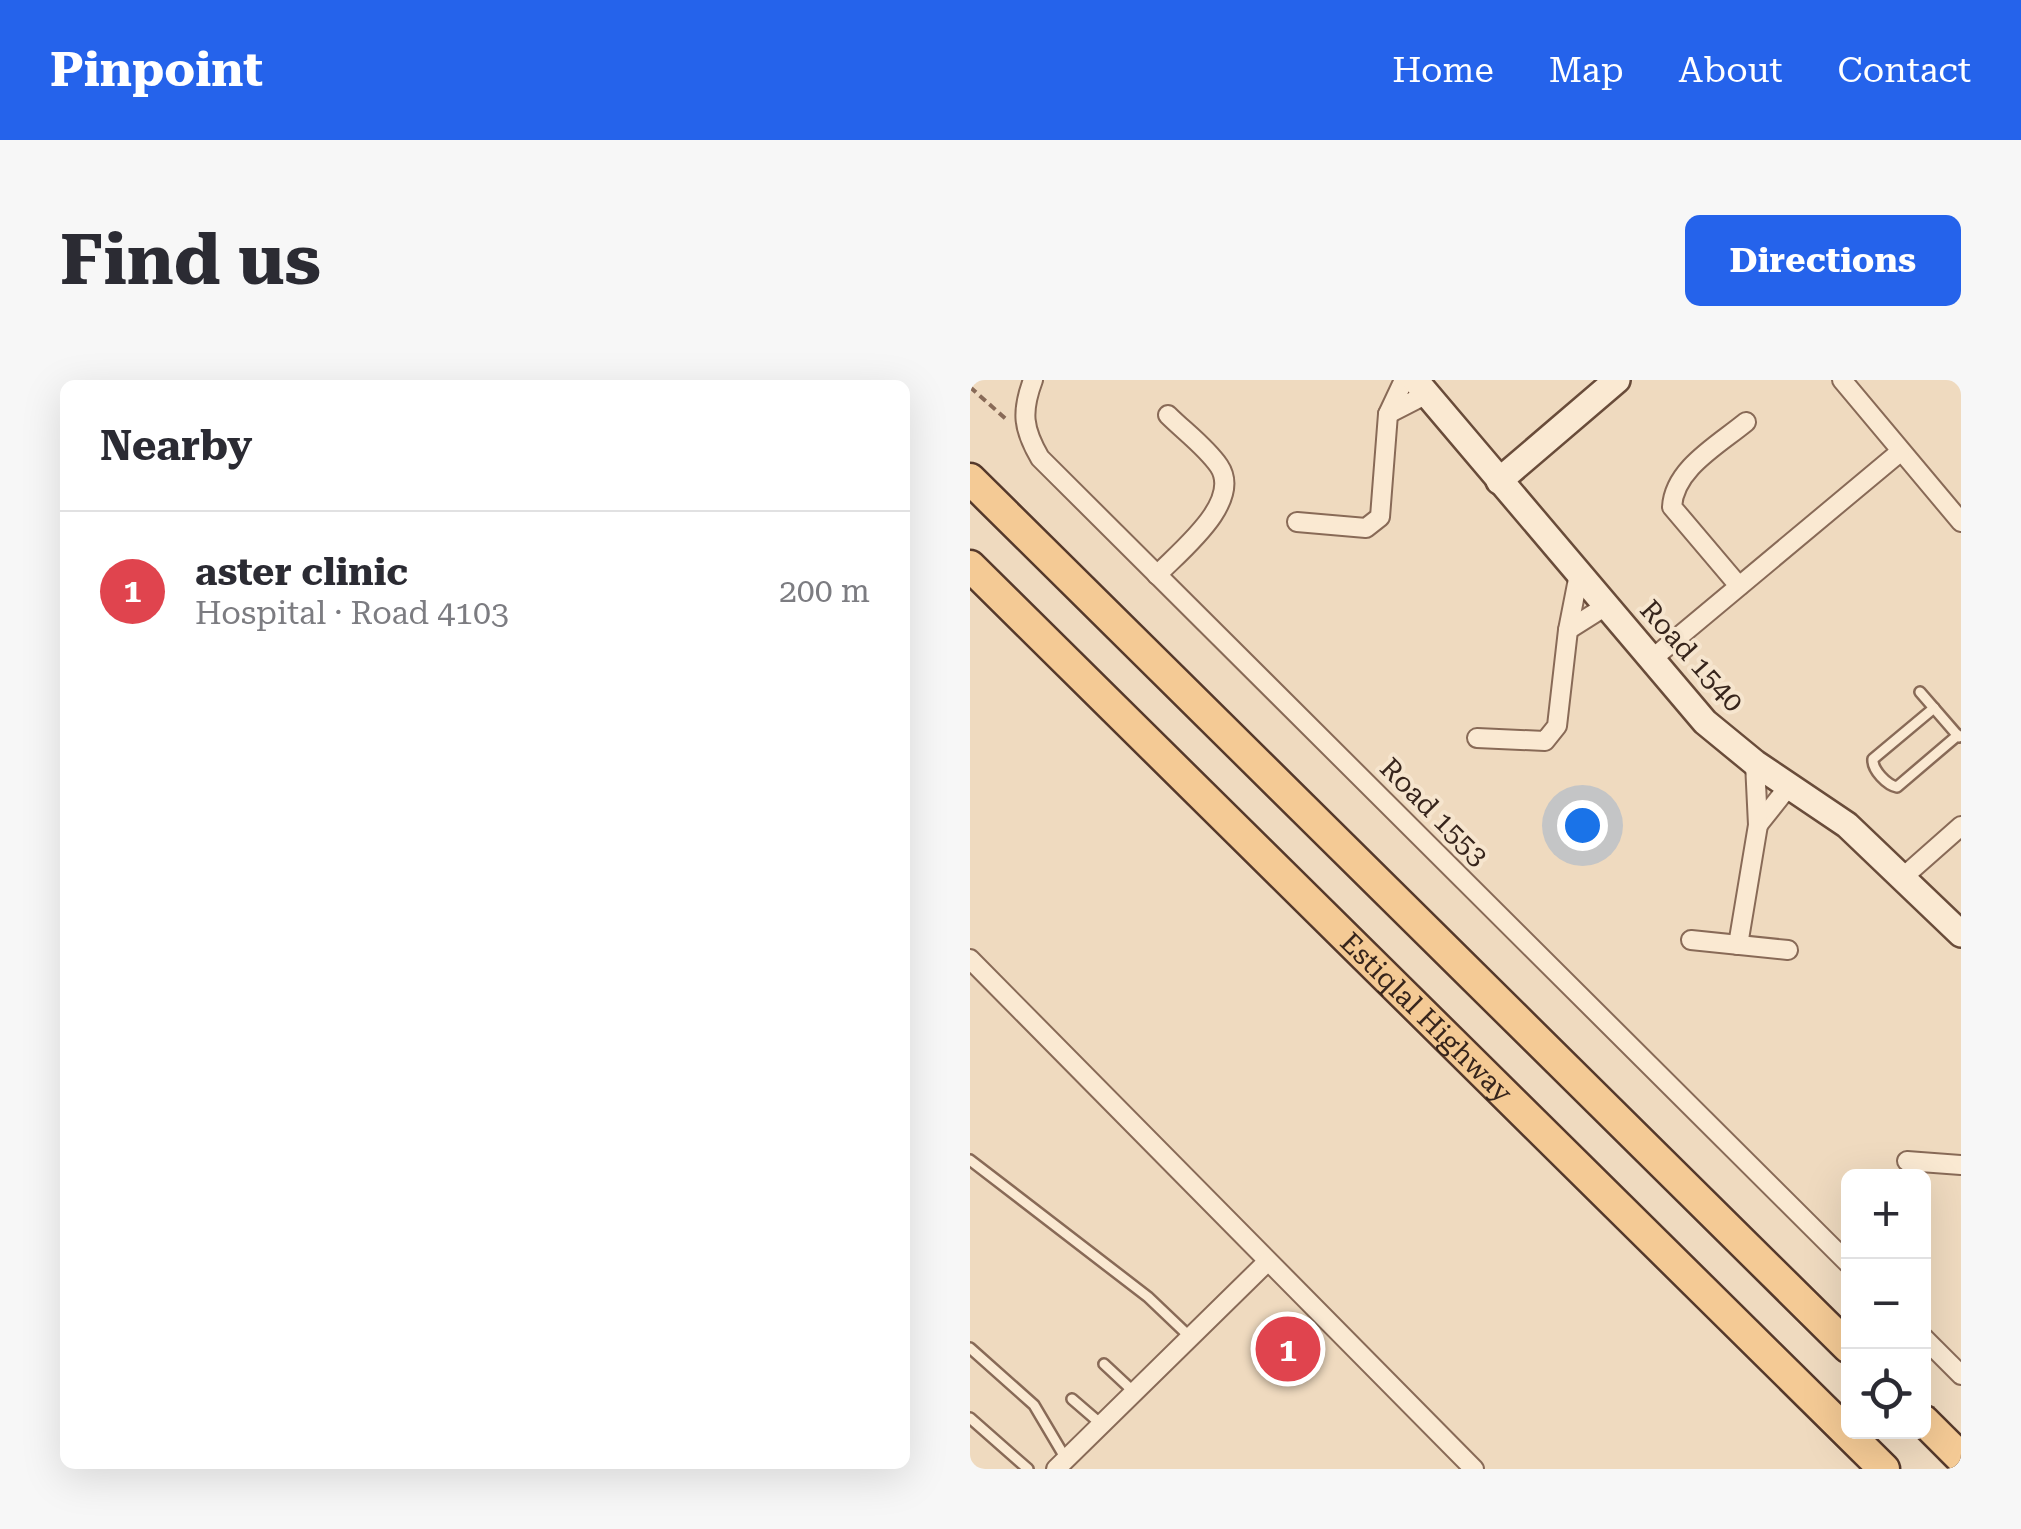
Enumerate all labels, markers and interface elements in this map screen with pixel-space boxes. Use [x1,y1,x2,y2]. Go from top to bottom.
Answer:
text: Pinpoint [50,42,263,98]
text: Home [1392,50,1494,91]
text: Map [1549,50,1624,91]
text: About [1679,50,1783,91]
text: Contact [1838,50,1971,91]
button: Directions [1685,215,1961,306]
text: Find us [60,219,321,301]
text: Nearby [100,421,252,470]
text: aster clinic [195,550,408,594]
text: 1 [124,572,141,610]
text: 200 m [779,572,870,610]
street label: Road 1540 [1633,593,1751,719]
text: Hospital · Road 4103 [195,594,509,632]
street label: Road 1553 [1373,751,1495,873]
your location [1557,800,1608,851]
street label: Estiqlal Highway [1334,925,1520,1109]
map controls [1841,1169,1931,1439]
button: + [1841,1169,1931,1259]
button: − [1841,1259,1931,1349]
pin: 1 [1256,1312,1320,1386]
button: locate [1841,1349,1931,1439]

